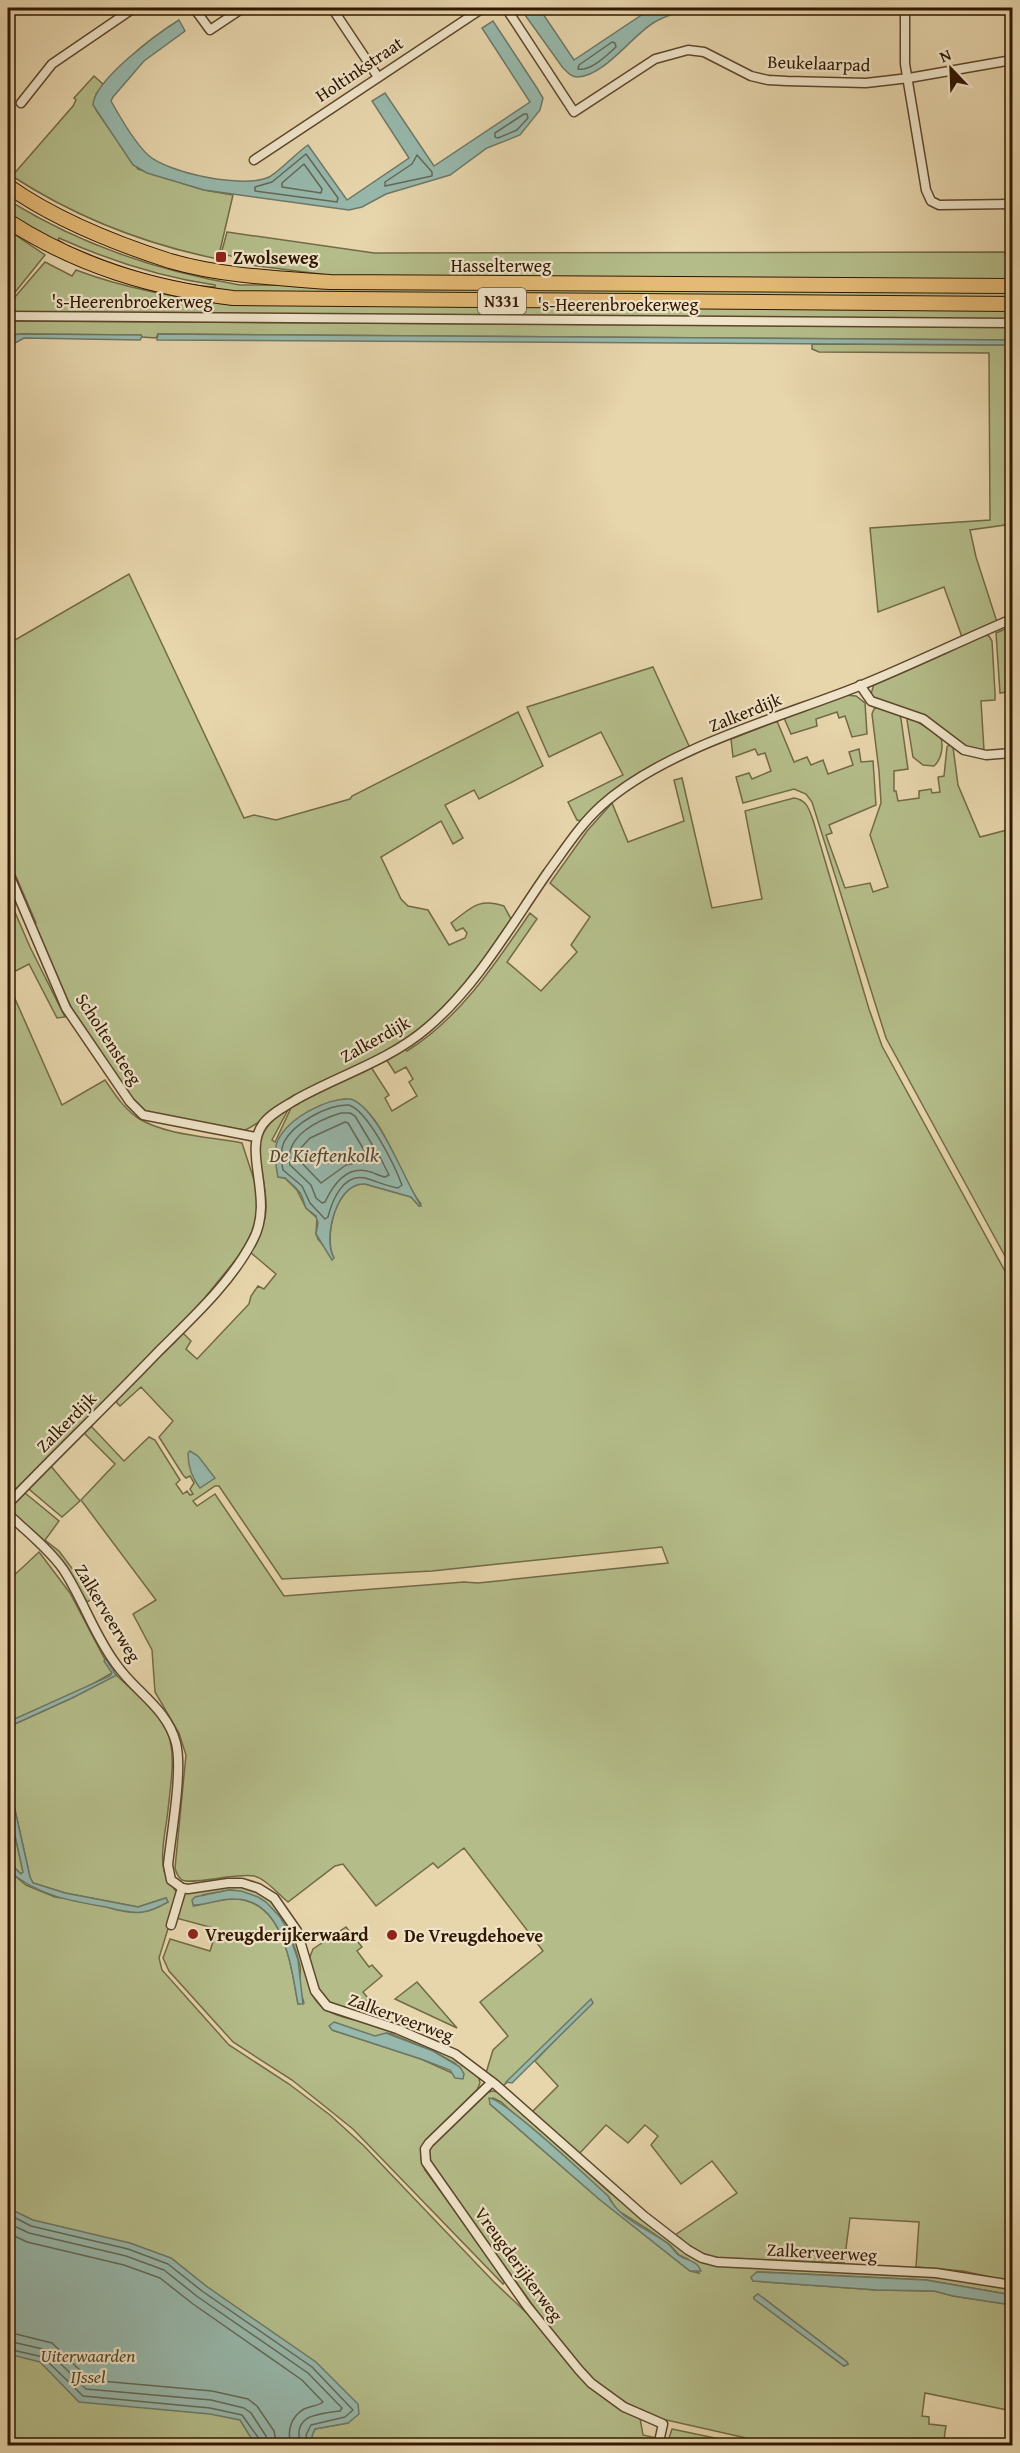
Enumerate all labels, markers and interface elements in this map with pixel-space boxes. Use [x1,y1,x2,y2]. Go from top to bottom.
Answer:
street label: Holtinkstraat [310,29,409,108]
north arrow [921,39,981,99]
text: N [936,42,955,68]
street label: Beukelaarpad [767,48,871,78]
place label: Zwolseweg [233,244,319,271]
marker: Zwolseweg [214,250,228,264]
street label: Hasselterweg [451,252,551,279]
street label: 's-Heerenbroekerweg [51,288,213,315]
road number: N331 [478,288,526,314]
street label: 's-Heerenbroekerweg [537,291,699,318]
street label: Zalkerdijk [705,685,786,739]
street label: Scholtensteeg [69,988,149,1090]
street label: Zalkerdijk [335,1008,416,1069]
water label: De Kieftenkolk [268,1140,380,1169]
street label: Zalkerdijk [30,1385,103,1458]
street label: Zalkerveerweg [68,1559,148,1667]
place label: Vreugderijkerwaard [205,1921,369,1948]
place label: De Vreugdehoeve [404,1922,543,1949]
marker: Vreugderijkerwaard [186,1927,200,1941]
marker: De Vreugdehoeve [385,1928,399,1942]
street label: Zalkerveerweg [345,1985,458,2049]
street label: Vreugderijkerweg [468,2201,570,2327]
street label: Zalkerveerweg [766,2236,878,2268]
park label: Uiterwaarden IJssel [41,2342,135,2390]

